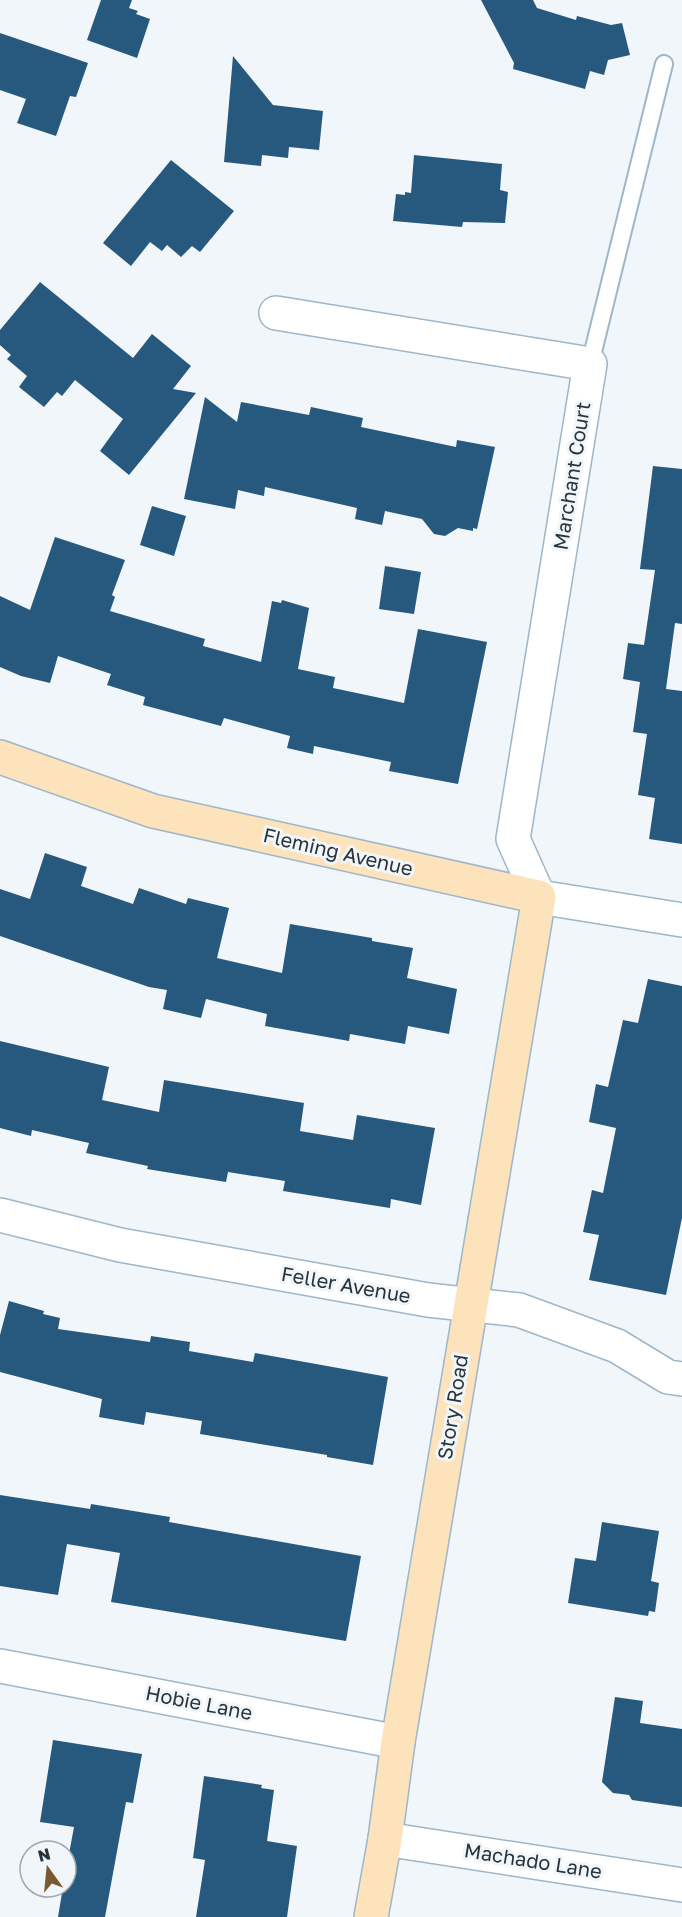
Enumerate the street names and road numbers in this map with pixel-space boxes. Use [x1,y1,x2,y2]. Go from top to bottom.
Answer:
street label: Marchant Court [547,400,595,552]
street label: Fleming Avenue [261,822,415,880]
street label: Feller Avenue [280,1261,413,1307]
street label: Story Road [432,1353,472,1461]
street label: Hobie Lane [144,1680,255,1724]
street label: Machado Lane [463,1837,604,1883]

